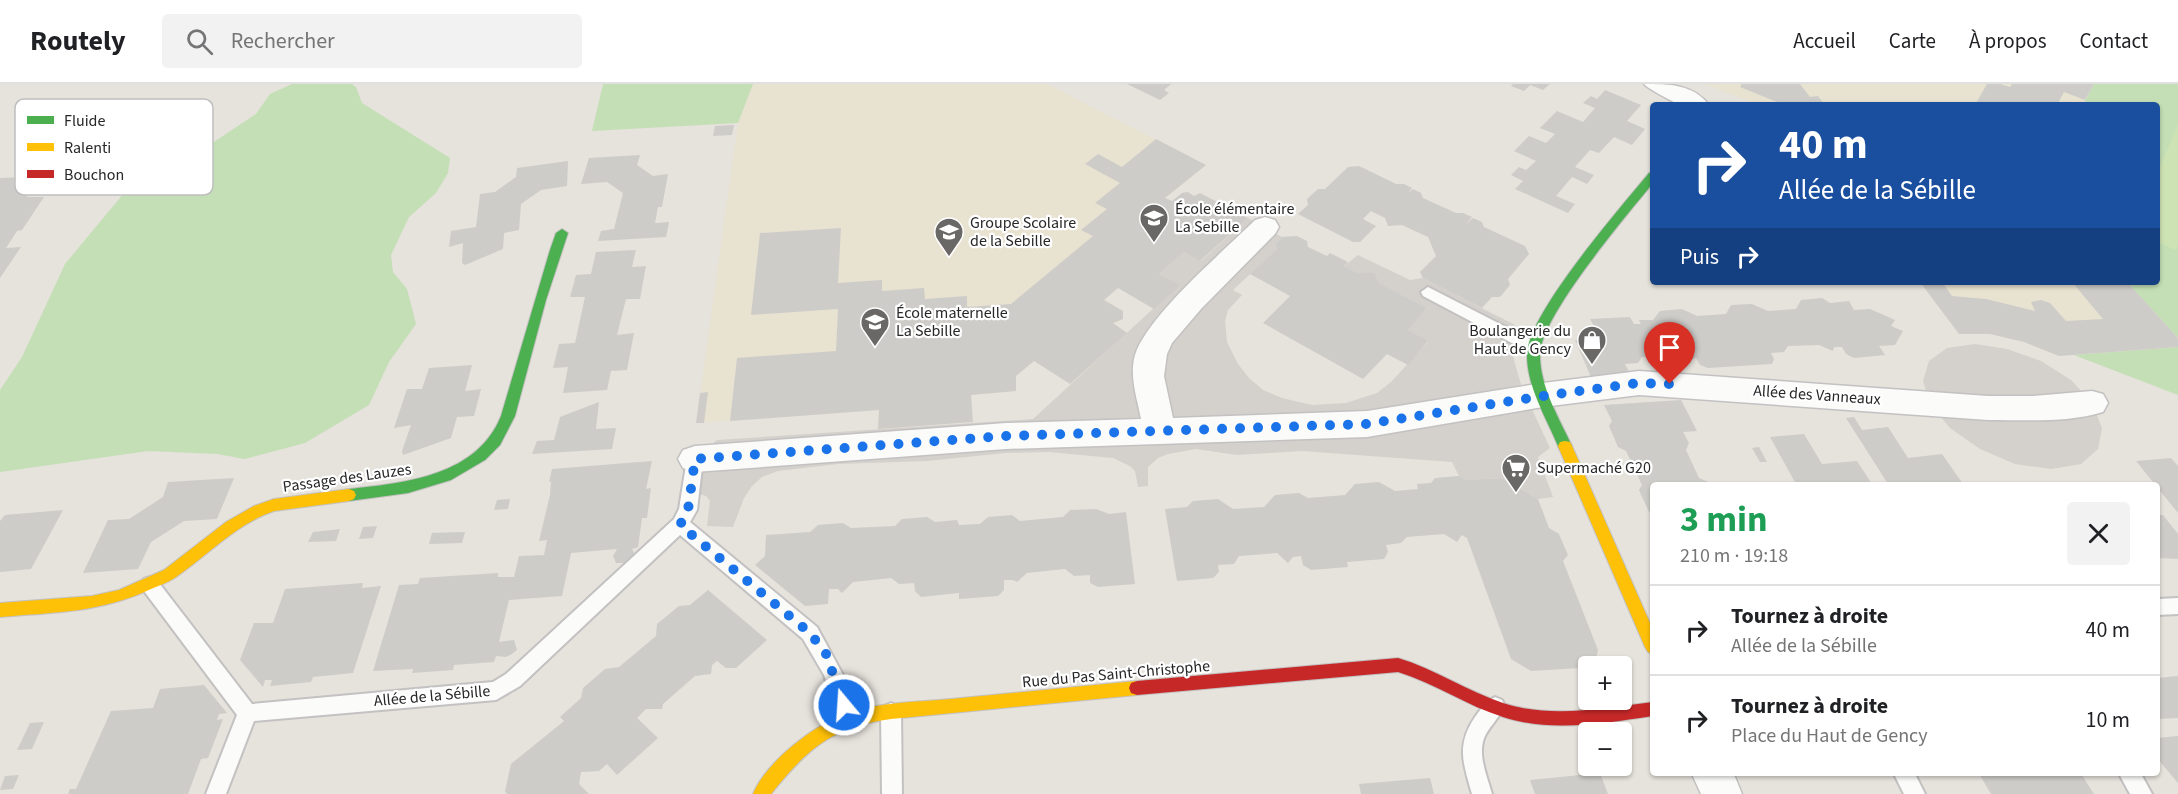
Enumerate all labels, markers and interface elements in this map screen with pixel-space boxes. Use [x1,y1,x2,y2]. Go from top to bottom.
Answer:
search box [162,14,582,68]
text: Routely [30,21,126,61]
icon: search [183,25,216,58]
text: Rechercher [231,25,335,57]
text: Accueil [1793,26,1856,56]
text: Carte [1889,26,1936,56]
text: À propos [1969,26,2046,56]
text: Contact [2079,26,2148,56]
legend [15,99,213,195]
text: Fluide [64,110,106,132]
text: 40 m [1779,115,1868,175]
icon: right [1680,126,1758,204]
text: Ralenti [64,137,111,159]
text: Bouchon [64,164,124,186]
text: Allée de la Sébille [1779,171,1976,210]
place label: École élémentaire La Sebille [1175,198,1294,238]
school or university icon: École élémentaire La Sebille [1138,202,1170,244]
place label: Groupe Scolaire de la Sebille [970,212,1076,252]
school or university icon: Groupe Scolaire de la Sebille [933,216,965,258]
icon: right [1731,240,1764,273]
text: Puis [1680,241,1719,273]
place label: École maternelle La Sebille [896,302,1008,342]
school or university icon: École maternelle La Sebille [859,306,891,348]
place label: Boulangerie du Haut de Gency [1469,320,1572,360]
pin [1644,322,1695,384]
shop icon: Boulangerie du Haut de Gency [1576,324,1608,366]
icon: arrive [1653,331,1686,364]
street label: Allée des Vanneaux [1753,380,1881,410]
supermarket icon: Supermaché G20 [1500,452,1532,494]
place label: Supermaché G20 [1537,457,1651,479]
street label: Passage des Lauzes [281,458,413,498]
text: 3 min [1680,494,1768,545]
button: close [2067,502,2130,565]
text: 210 m · 19:18 [1680,542,1788,570]
text: Tournez à droite [1731,600,1888,632]
icon: right [1680,614,1713,647]
text: 40 m [2085,614,2130,646]
text: Allée de la Sébille [1731,632,1877,660]
street label: Rue du Pas Saint-Christophe [1021,655,1211,693]
map controls [1578,656,1632,776]
button: + [1578,656,1632,710]
position arrow [812,673,876,737]
street label: Allée de la Sébille [373,680,491,712]
text: Tournez à droite [1731,690,1888,722]
icon: right [1680,704,1713,737]
text: 10 m [2085,704,2130,736]
button: − [1578,722,1632,776]
text: Place du Haut de Gency [1731,722,1928,750]

